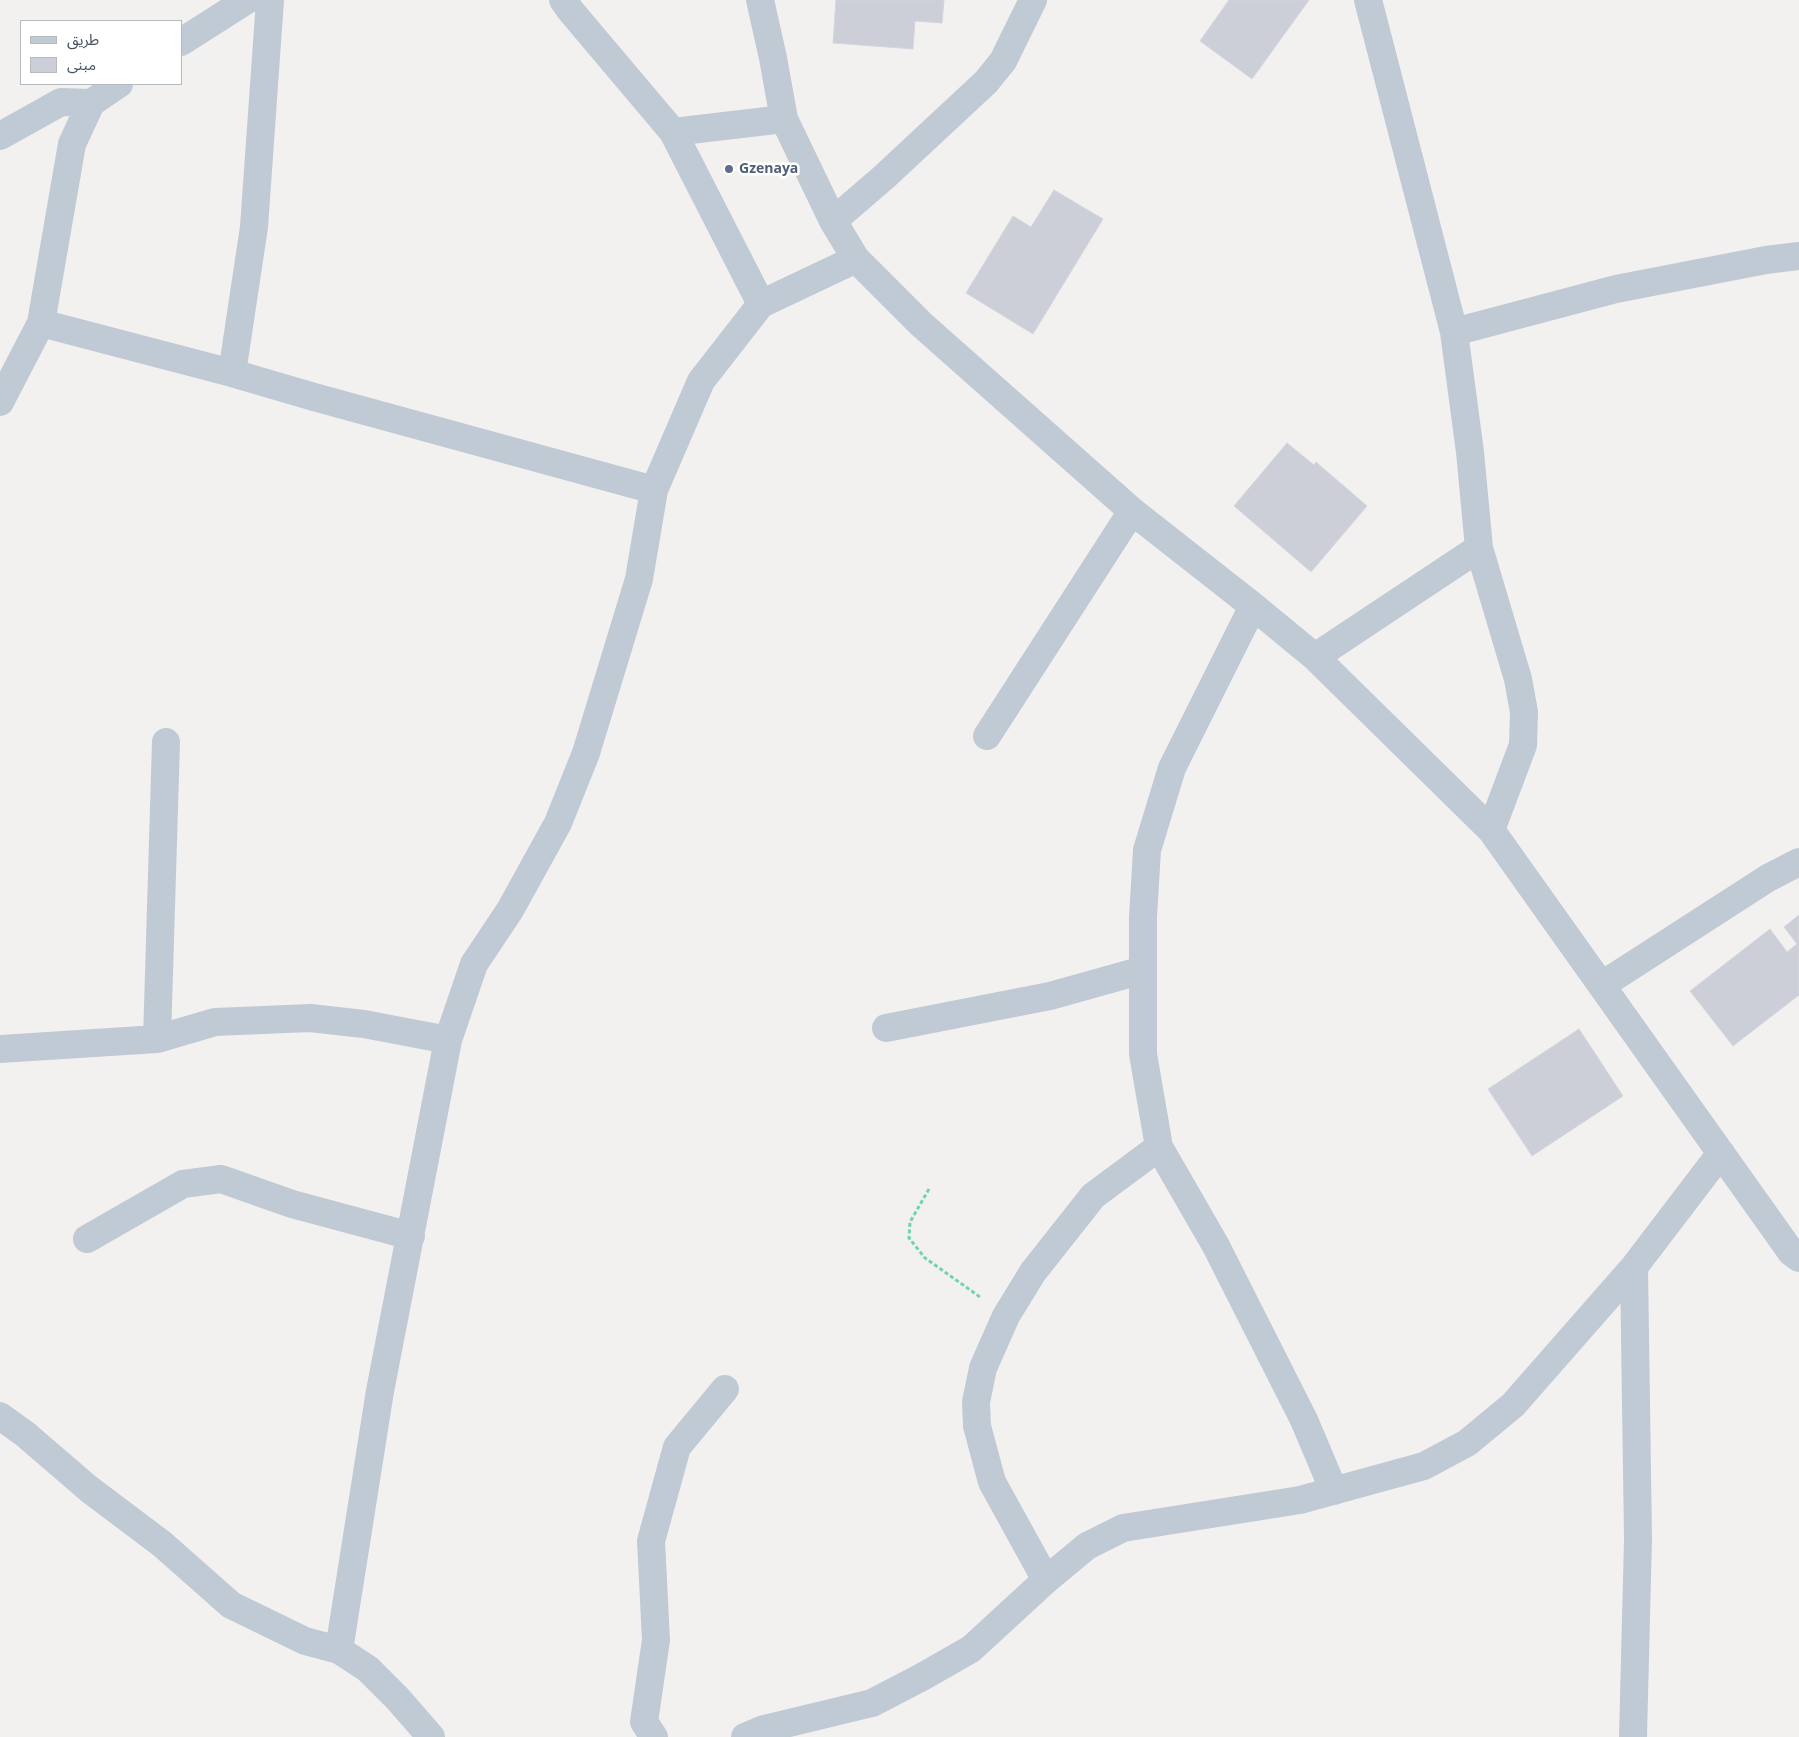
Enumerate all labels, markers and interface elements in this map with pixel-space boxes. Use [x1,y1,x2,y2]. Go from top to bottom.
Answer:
legend [20,20,182,85]
text: طريق [67,29,99,49]
text: مبنى [67,54,96,74]
place label: Gzenaya [739,161,798,177]
marker: Gzenaya [723,163,735,175]

